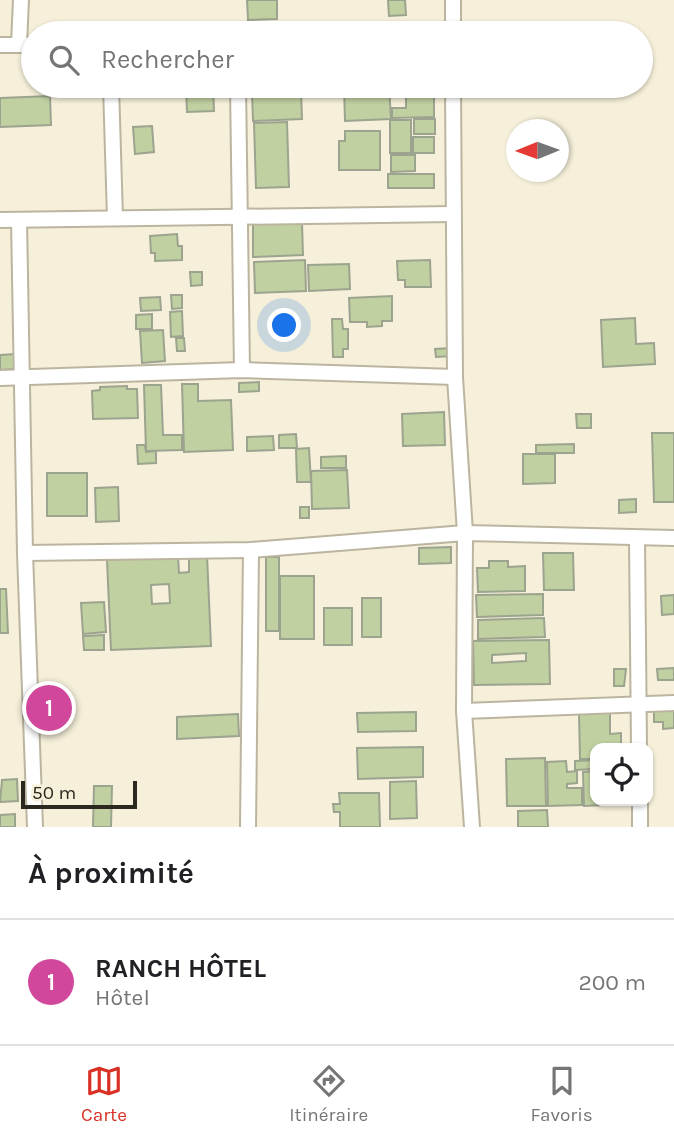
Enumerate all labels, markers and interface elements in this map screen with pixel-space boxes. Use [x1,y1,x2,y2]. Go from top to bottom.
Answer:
search box [21,21,653,98]
icon: search [45,41,83,79]
text: Rechercher [101,44,234,75]
north arrow [506,119,569,182]
your location [267,308,301,342]
pin: 1 [26,682,72,734]
map controls [590,743,653,806]
button: locate [590,743,653,806]
scale bar [21,778,136,810]
text: 50 m [32,782,76,804]
text: À proximité [28,855,194,891]
text: RANCH HÔTEL [95,953,266,984]
text: 1 [47,969,55,996]
text: 200 m [578,969,646,996]
text: Hôtel [95,984,150,1011]
tab: Carte [81,1062,127,1126]
tab: Itinéraire [289,1062,368,1126]
tab: Favoris [530,1062,593,1126]

